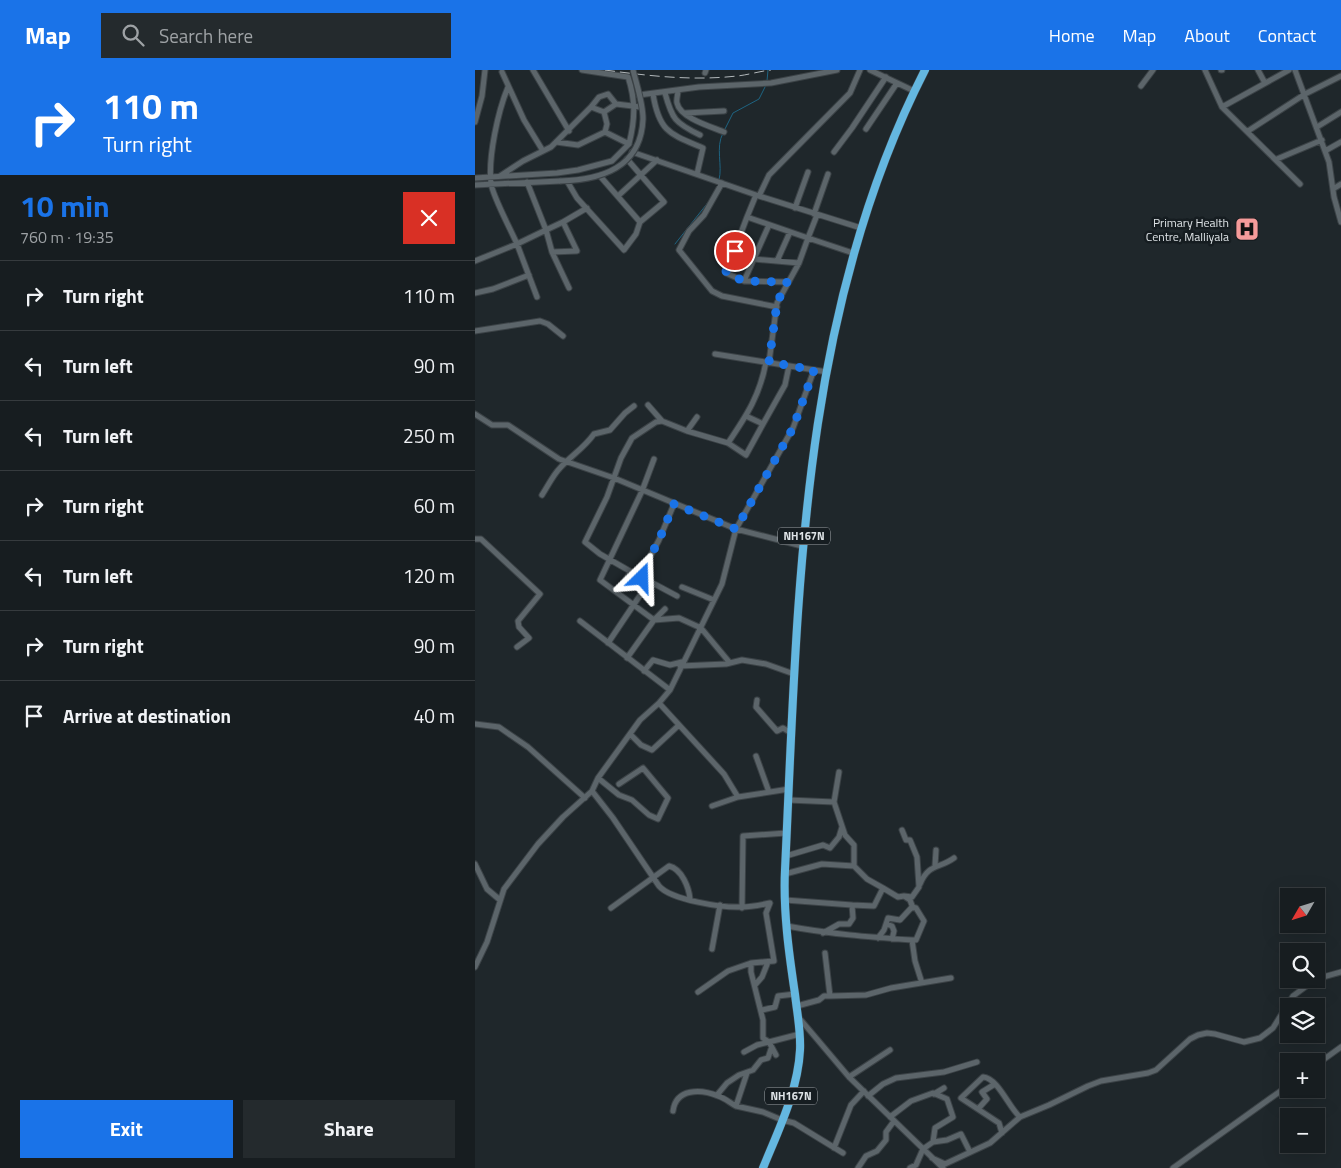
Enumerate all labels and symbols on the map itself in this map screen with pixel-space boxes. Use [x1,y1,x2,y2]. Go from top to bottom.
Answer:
place label: Primary Health Centre, Malliyala [1146,213,1229,246]
hospital icon: Primary Health Centre, Malliyala [1234,216,1260,242]
pin [714,230,756,272]
road number: NH167N [778,528,830,544]
position arrow [615,551,667,603]
north arrow [1280,888,1325,932]
road number: NH167N [765,1088,817,1104]

